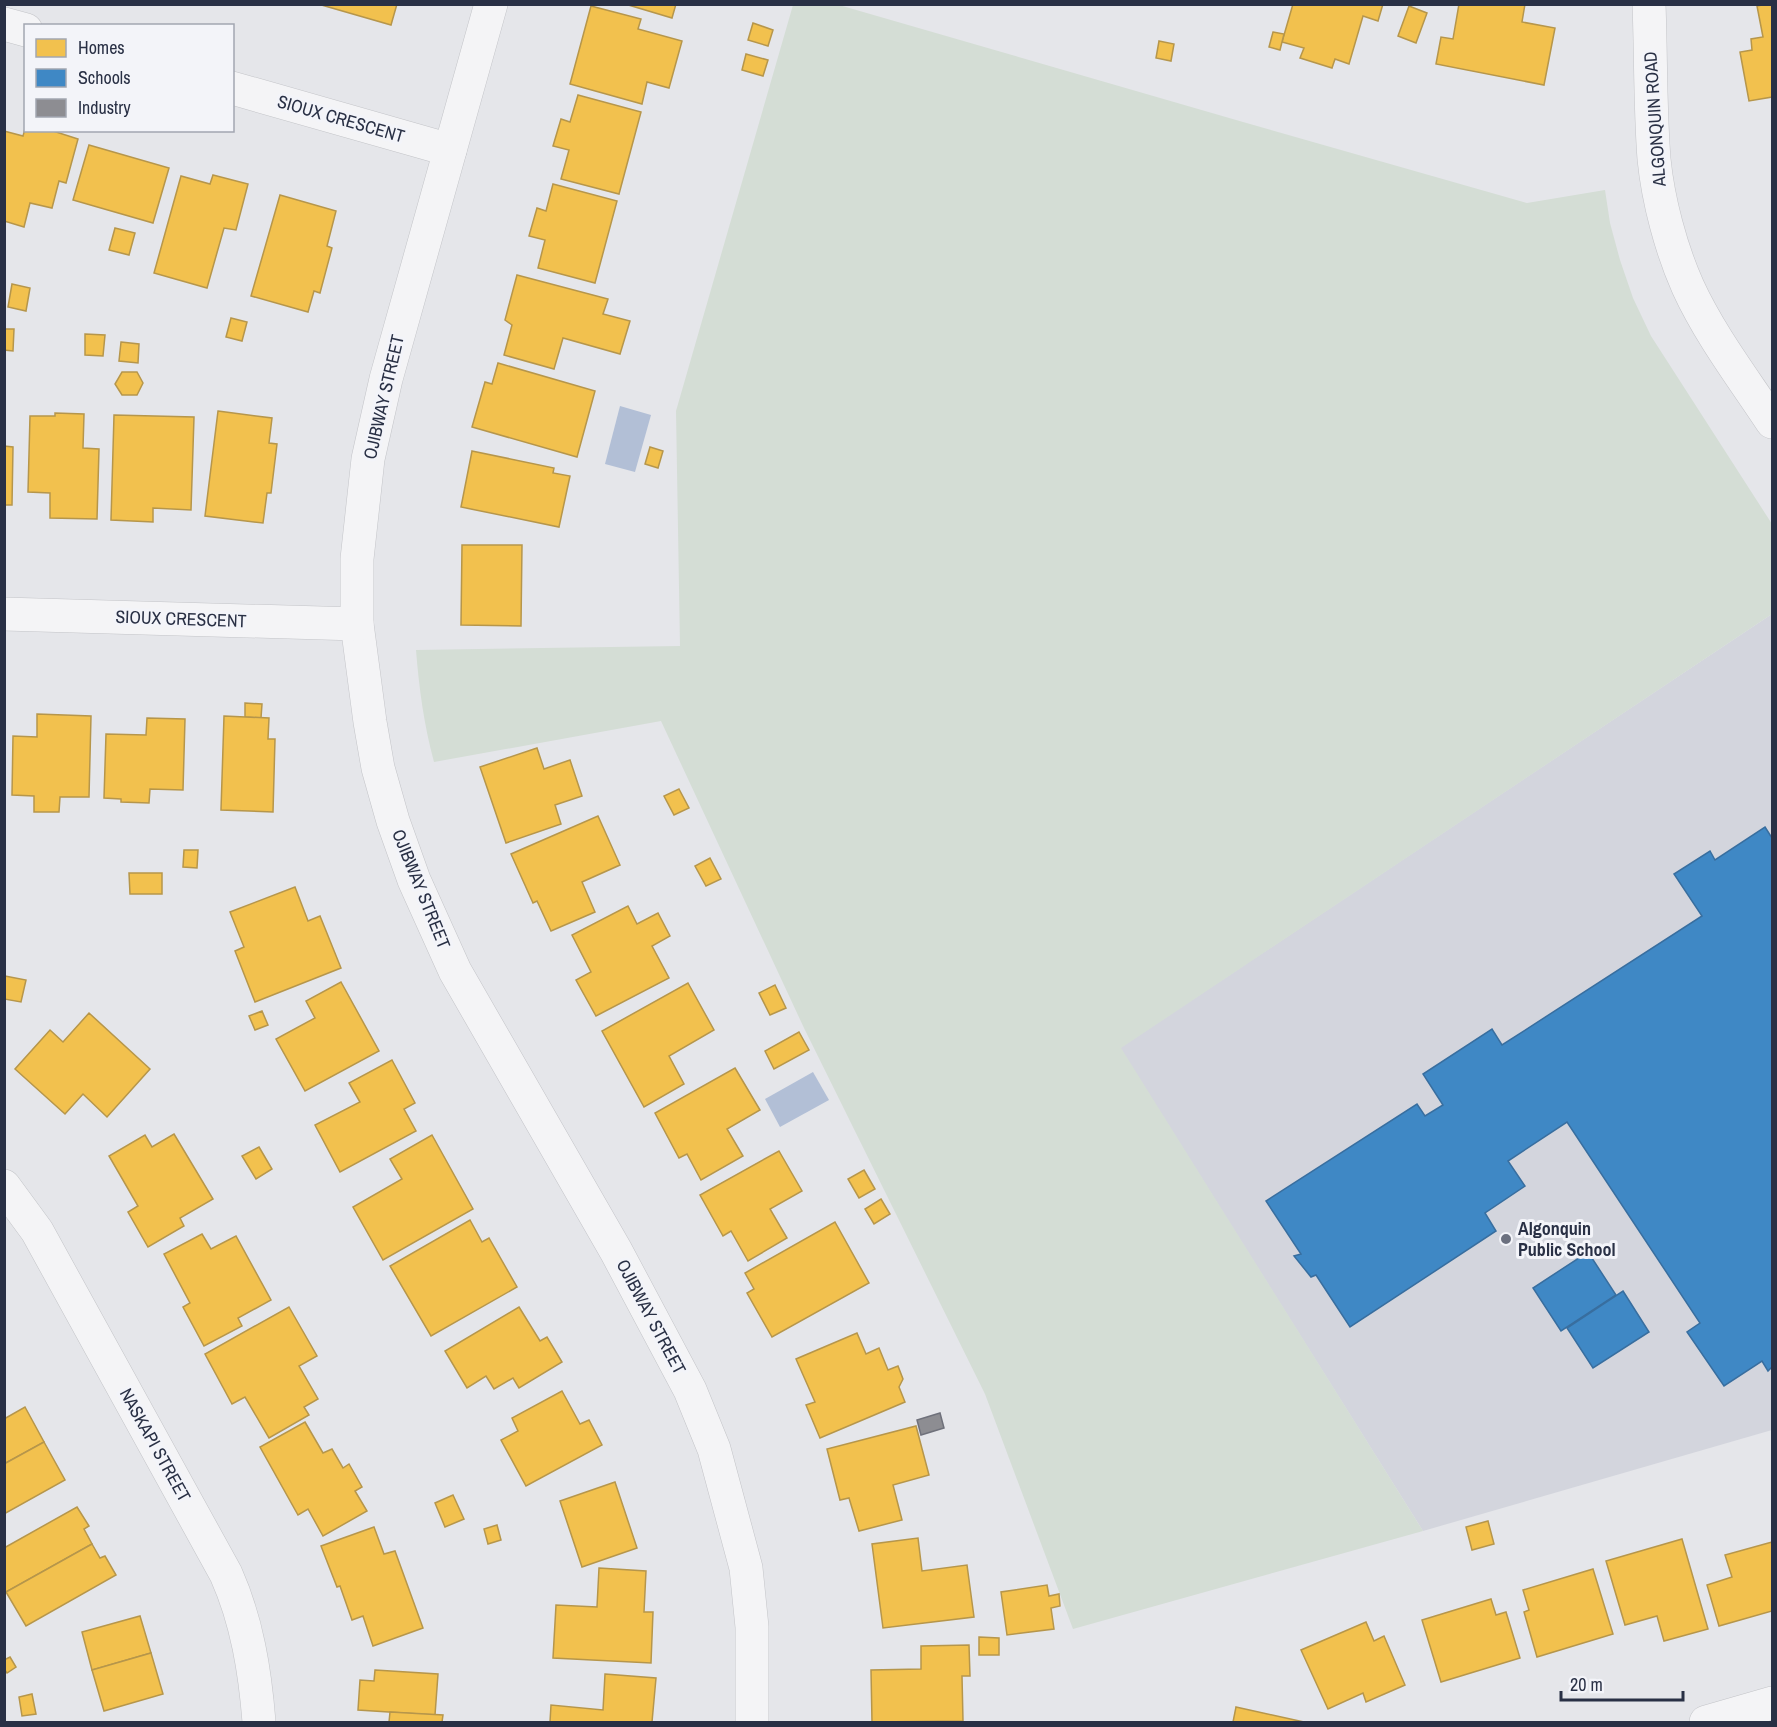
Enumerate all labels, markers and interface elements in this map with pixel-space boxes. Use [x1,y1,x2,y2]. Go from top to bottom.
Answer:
legend [24,24,234,132]
text: Homes [78,35,125,60]
street label: ALGONQUIN ROAD [1637,51,1672,188]
text: Schools [78,65,131,90]
street label: SIOUX CRESCENT [275,88,408,149]
text: Industry [78,95,131,120]
street label: OJIBWAY STREET [357,332,410,462]
street label: SIOUX CRESCENT [115,604,247,633]
street label: OJIBWAY STREET [386,825,457,952]
place label: Algonquin Public School [1518,1216,1616,1262]
marker: Algonquin Public School [1499,1232,1513,1246]
street label: OJIBWAY STREET [611,1255,692,1379]
street label: NASKAPI STREET [114,1383,197,1506]
scale bar [1561,1664,1682,1702]
text: 20 m [1570,1672,1603,1697]

